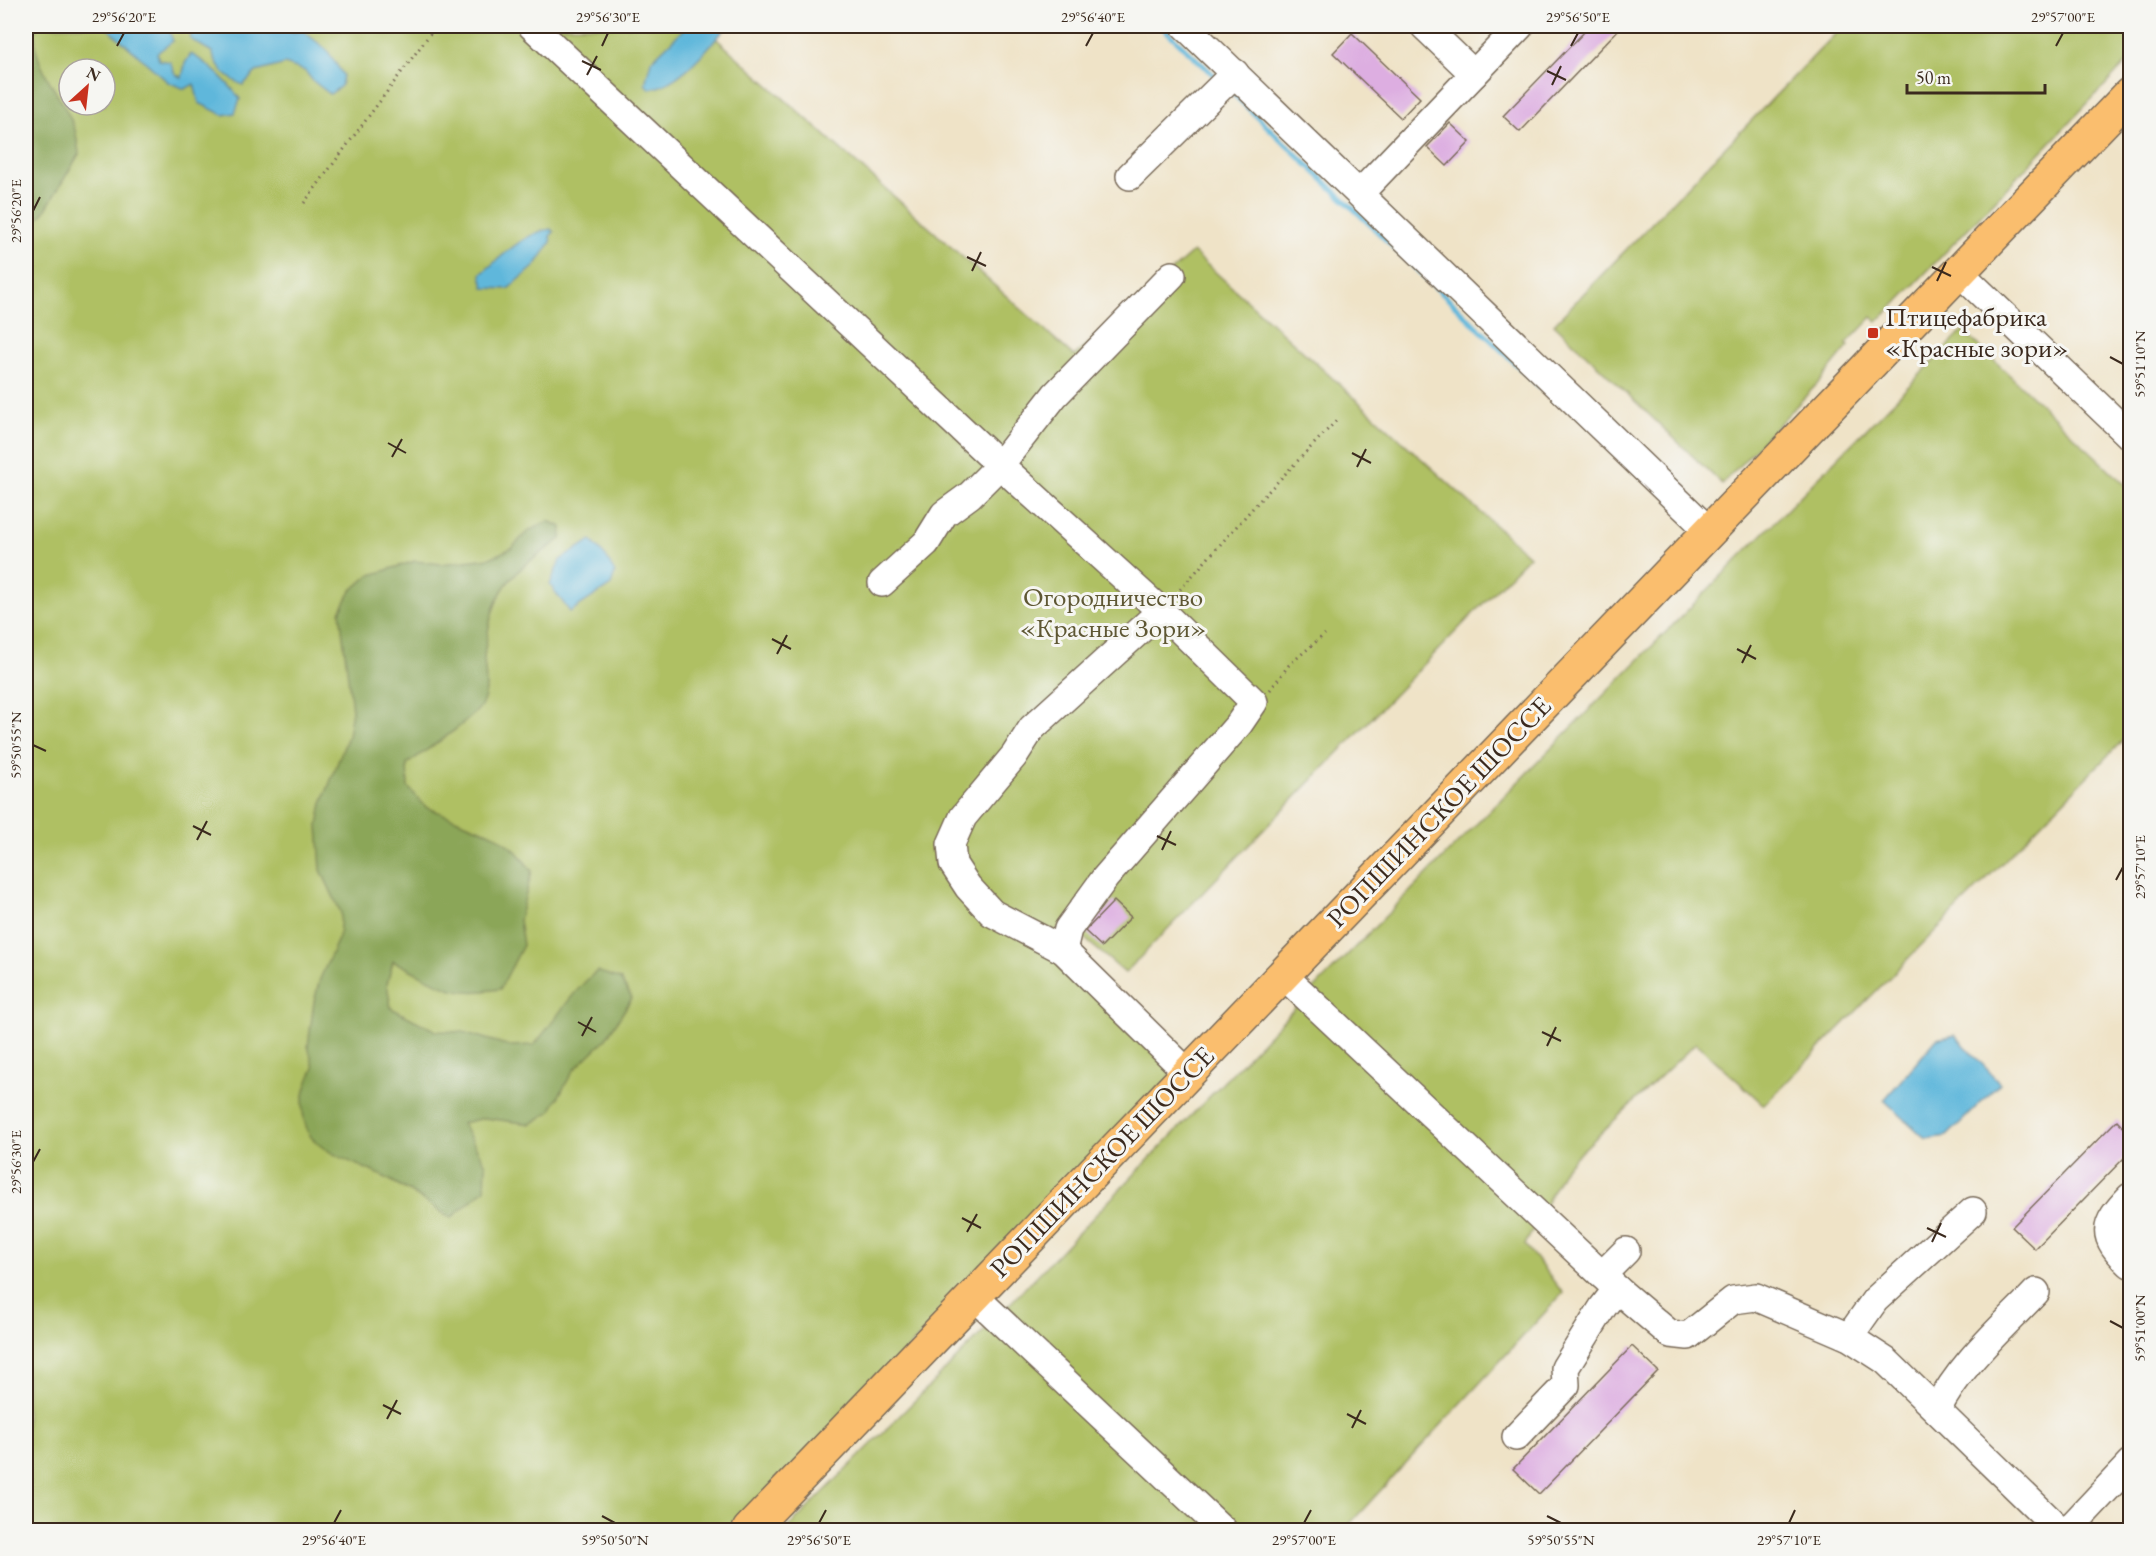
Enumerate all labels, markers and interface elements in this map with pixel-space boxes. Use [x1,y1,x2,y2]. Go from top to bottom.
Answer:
text: 29°56'20"E [92,7,157,26]
text: 29°56'30"E [576,7,641,26]
text: 29°56'40"E [1061,7,1126,26]
text: 29°56'50"E [1546,7,1611,26]
text: 29°57'00"E [2031,7,2096,26]
north arrow [57,57,117,117]
scale bar [1907,57,2045,95]
text: N [83,62,104,86]
text: 50 m [1916,66,1951,89]
text: 29°56'20"E [6,178,25,243]
place label: Птицефабрика «Красные зори» [1885,299,2068,365]
marker: Птицефабрика «Красные зори» [1866,326,1880,340]
text: 59°51'10"N [2130,330,2149,398]
park label: Огородничество «Красные Зори» [1020,579,1206,645]
street label: РОПШИНСКОЕ ШОССЕ [1319,689,1558,935]
text: 59°50'55"N [6,711,25,779]
text: 29°57'10"E [2130,834,2149,899]
street label: РОПШИНСКОЕ ШОССЕ [982,1039,1221,1285]
text: 29°56'30"E [6,1129,25,1194]
text: 59°51'00"N [2130,1294,2149,1362]
text: 29°56'40"E [302,1530,367,1549]
text: 59°50'50"N [581,1530,649,1549]
text: 29°56'50"E [787,1530,852,1549]
text: 29°57'00"E [1272,1530,1337,1549]
text: 59°50'55"N [1527,1530,1595,1549]
text: 29°57'10"E [1757,1530,1822,1549]

